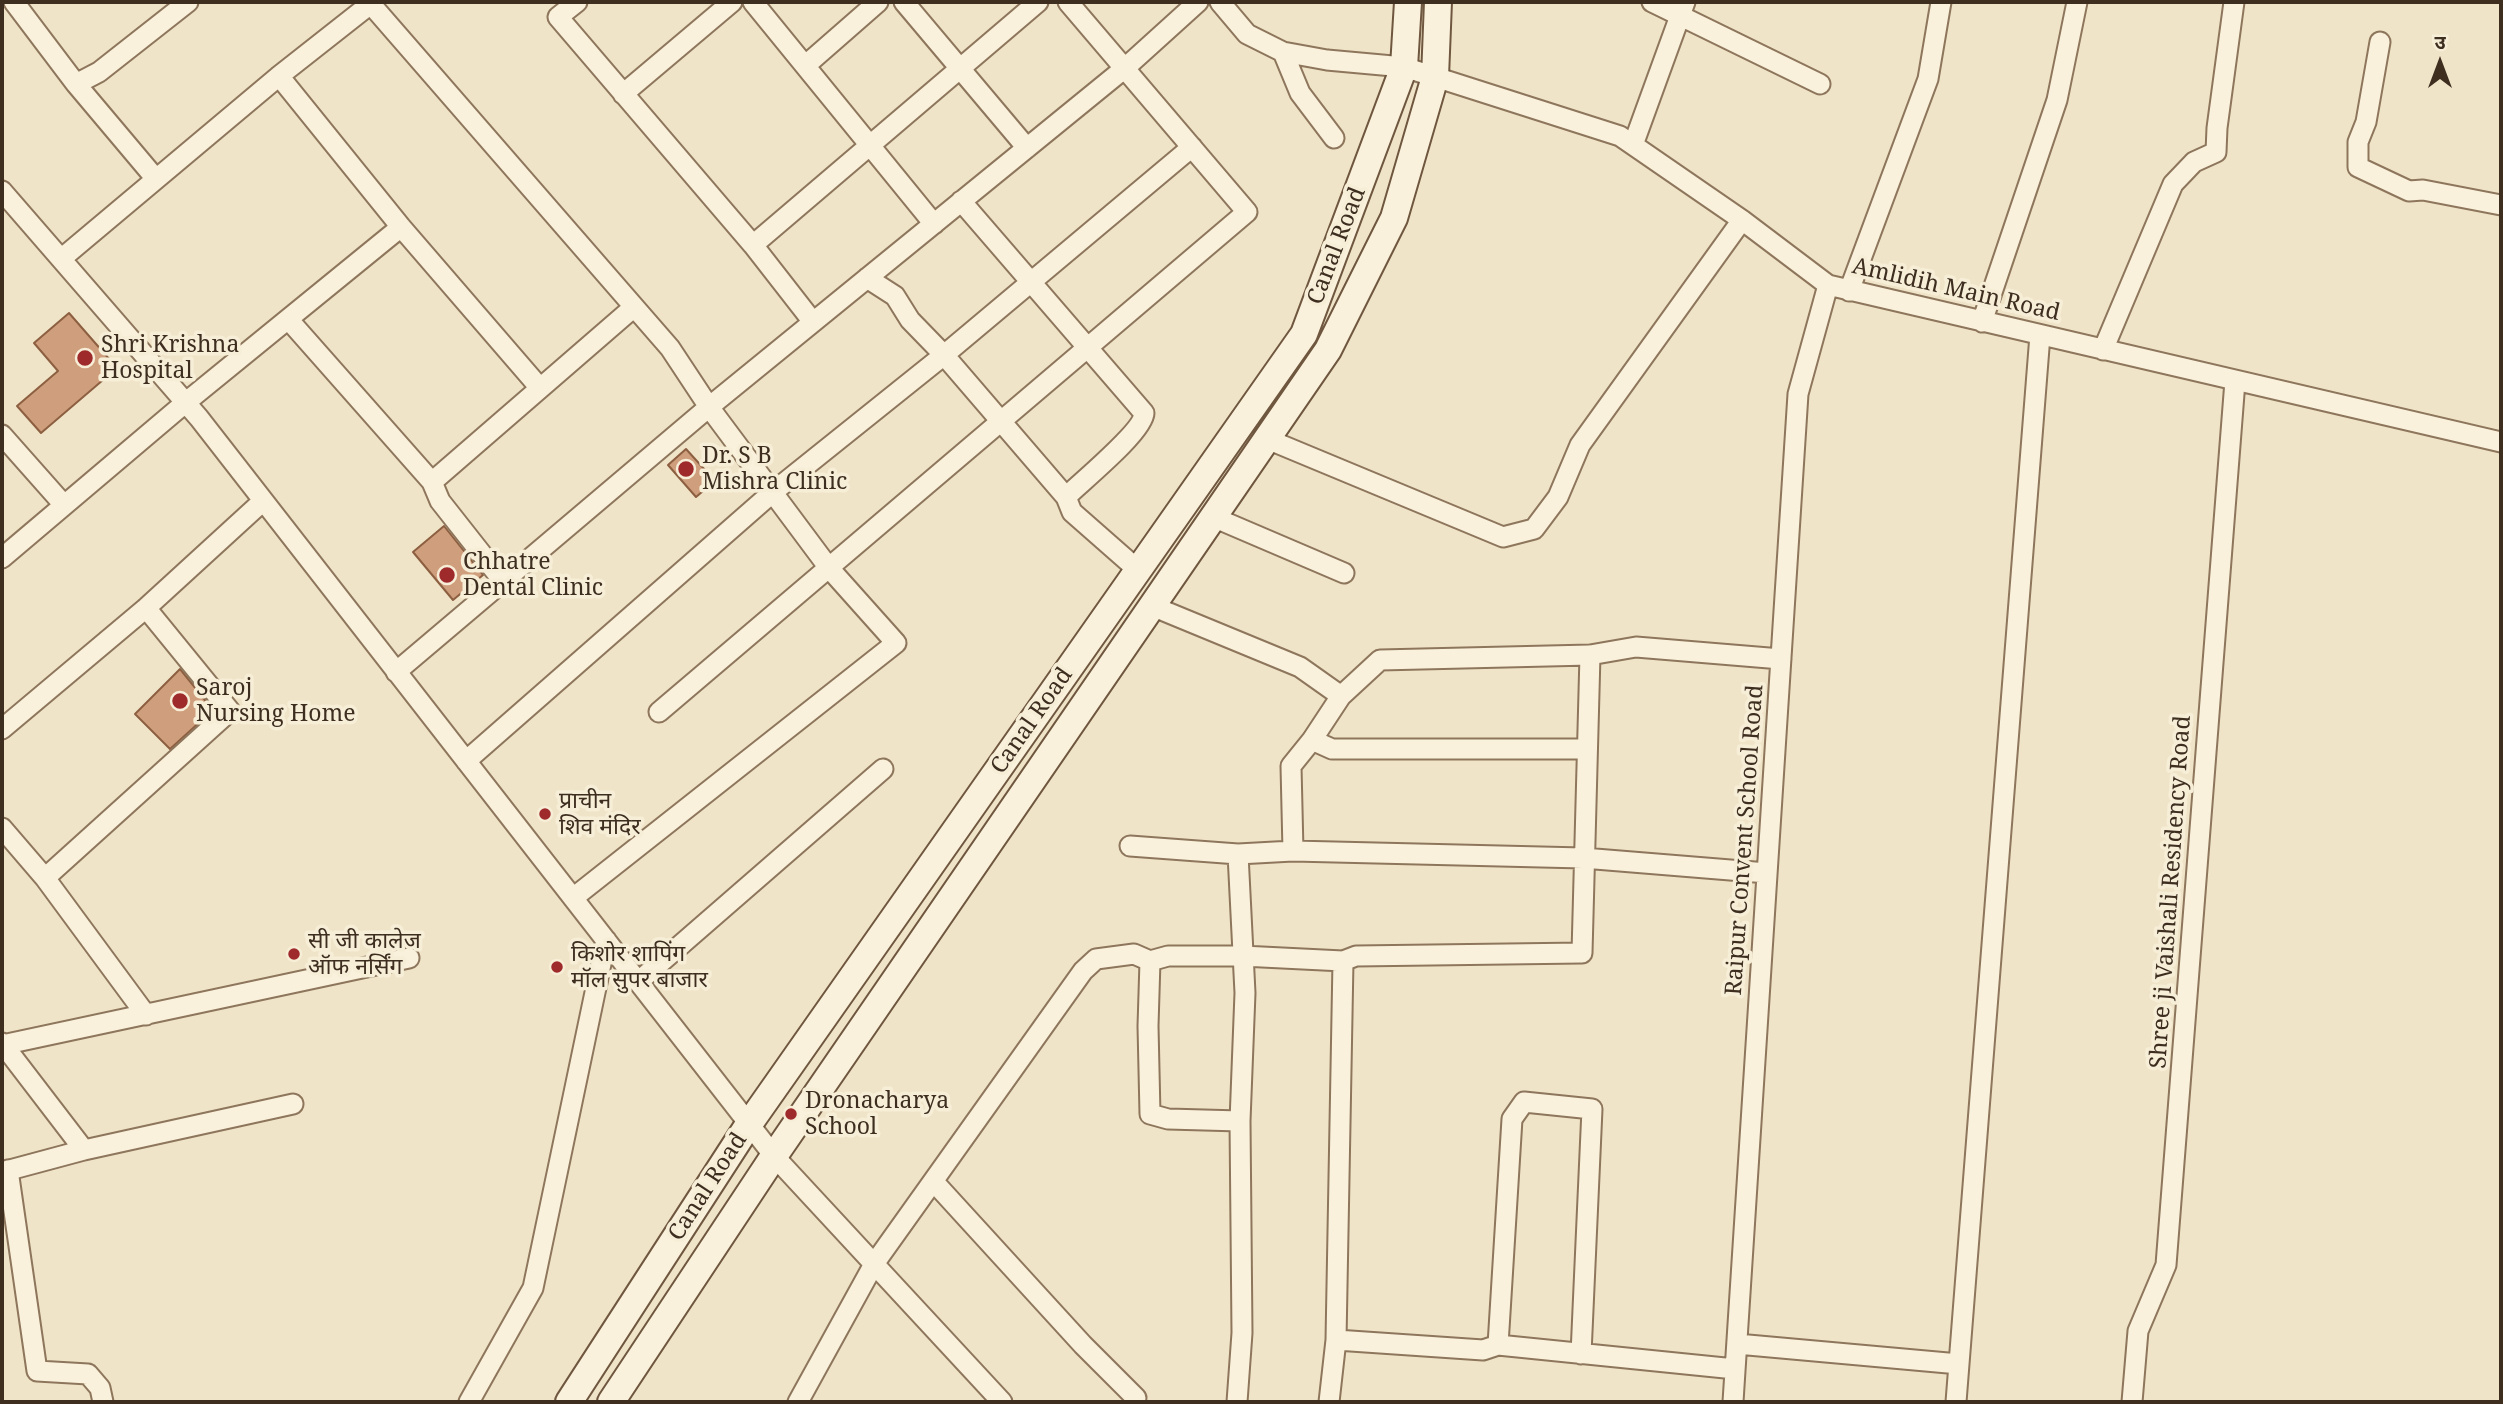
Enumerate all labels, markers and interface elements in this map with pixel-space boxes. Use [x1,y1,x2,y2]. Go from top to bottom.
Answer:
north arrow [2405,28,2475,98]
text: उ [2434,29,2446,55]
street label: Canal Road [1302,183,1372,309]
street label: Amlidih Main Road [1849,253,2063,327]
place label: Shri Krishna Hospital [101,331,239,385]
marker: Shri Krishna Hospital [75,348,95,368]
place label: Dr. S B Mishra Clinic [702,442,847,496]
marker: Dr. S B Mishra Clinic [676,459,696,479]
place label: Chhatre Dental Clinic [463,548,603,602]
marker: Chhatre Dental Clinic [437,565,457,585]
street label: Canal Road [985,663,1079,779]
place label: Saroj Nursing Home [196,674,355,728]
street label: Raipur Convent School Road [1720,684,1770,996]
marker: Saroj Nursing Home [170,691,190,711]
street label: Shree ji Vaishali Residency Road [2145,715,2197,1069]
place label: प्राचीन शिव मंदिर [559,787,641,841]
marker: प्राचीन शिव मंदिर [537,806,553,822]
place label: सी जी कालेज ऑफ नर्सिंग [308,927,421,981]
place label: किशोर शापिंग मॉल सुपर बाजार [571,940,708,994]
marker: सी जी कालेज ऑफ नर्सिंग [286,946,302,962]
marker: किशोर शापिंग मॉल सुपर बाजार [549,959,565,975]
place label: Dronacharya School [805,1087,949,1141]
marker: Dronacharya School [783,1106,799,1122]
street label: Canal Road [663,1128,753,1246]

